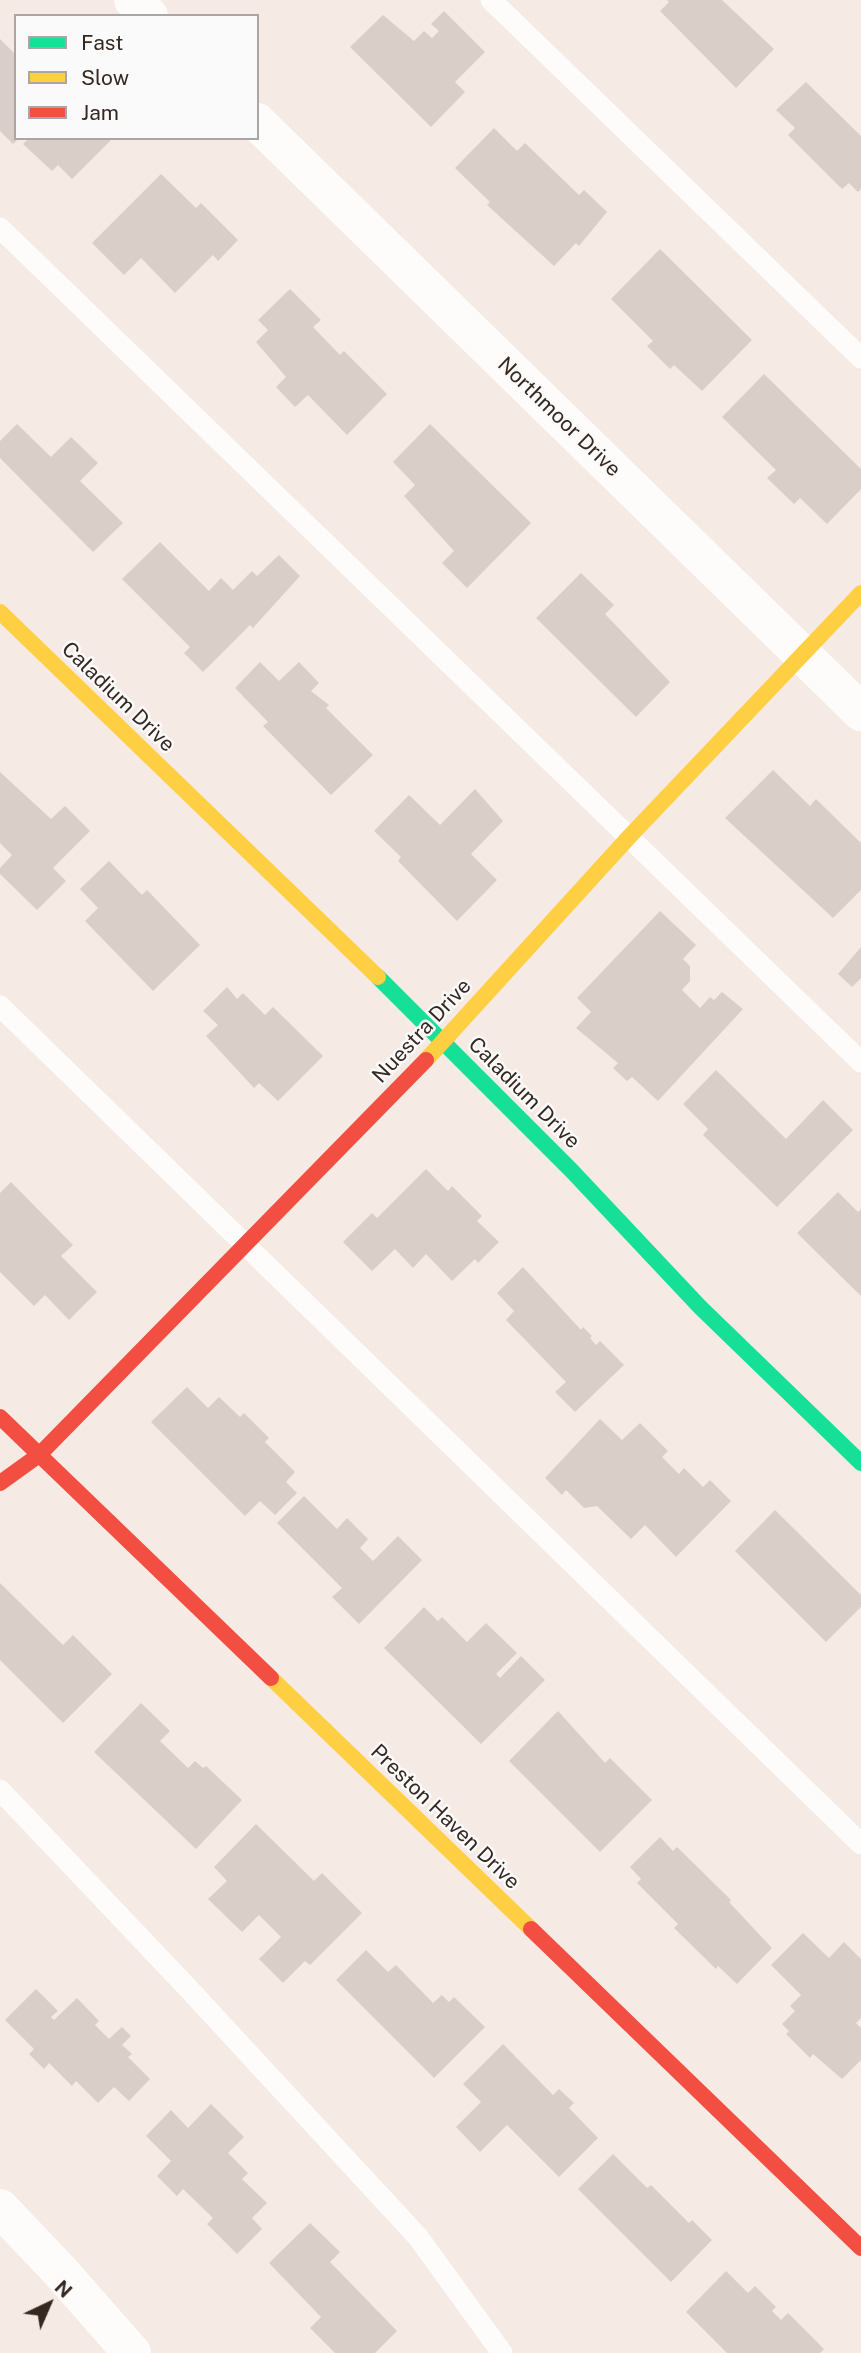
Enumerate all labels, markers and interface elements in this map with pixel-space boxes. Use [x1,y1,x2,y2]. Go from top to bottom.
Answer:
legend [14,14,259,140]
text: Fast [81,30,123,55]
text: Slow [81,65,129,90]
text: Jam [81,100,119,125]
street label: Northmoor Drive [492,352,626,482]
street label: Caladium Drive [56,637,180,757]
street label: Nuestra Drive [367,974,477,1088]
street label: Caladium Drive [463,1032,585,1154]
street label: Preston Haven Drive [365,1739,525,1895]
north arrow [14,2269,84,2339]
text: N [51,2276,77,2302]

